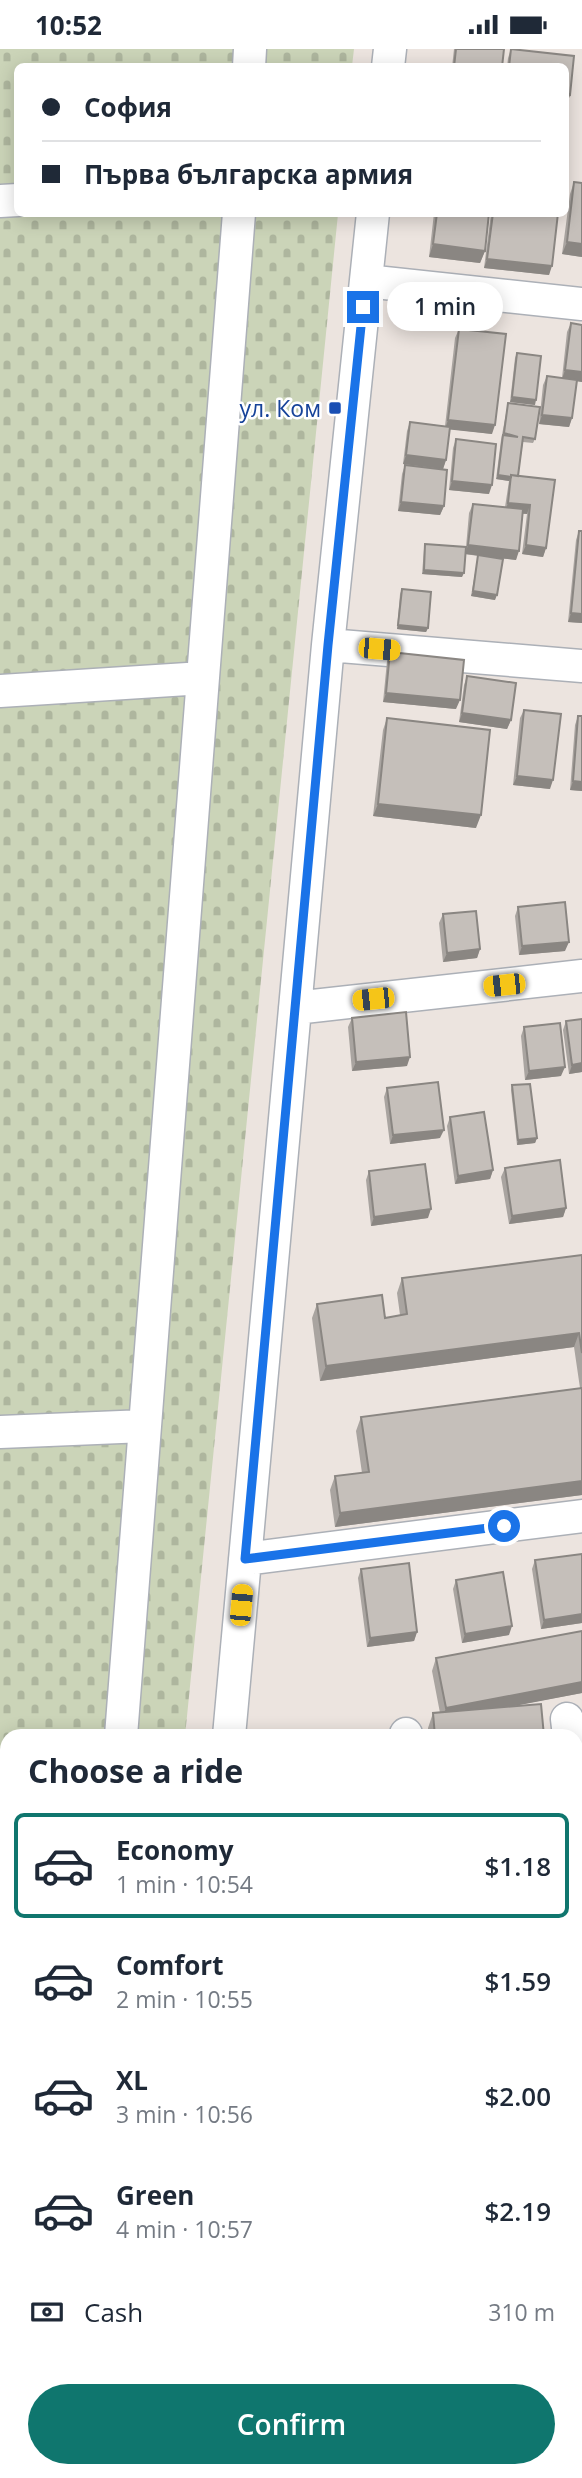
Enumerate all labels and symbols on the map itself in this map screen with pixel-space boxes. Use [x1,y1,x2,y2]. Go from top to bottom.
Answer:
callout: 1 min [388,282,503,331]
route end [347,291,379,323]
place label: ул. Ком [240,392,321,424]
marker: ул. Ком [327,400,343,416]
car [358,637,401,661]
car [483,972,526,998]
car [352,986,395,1012]
route start [488,1510,520,1542]
car [229,1583,254,1627]

